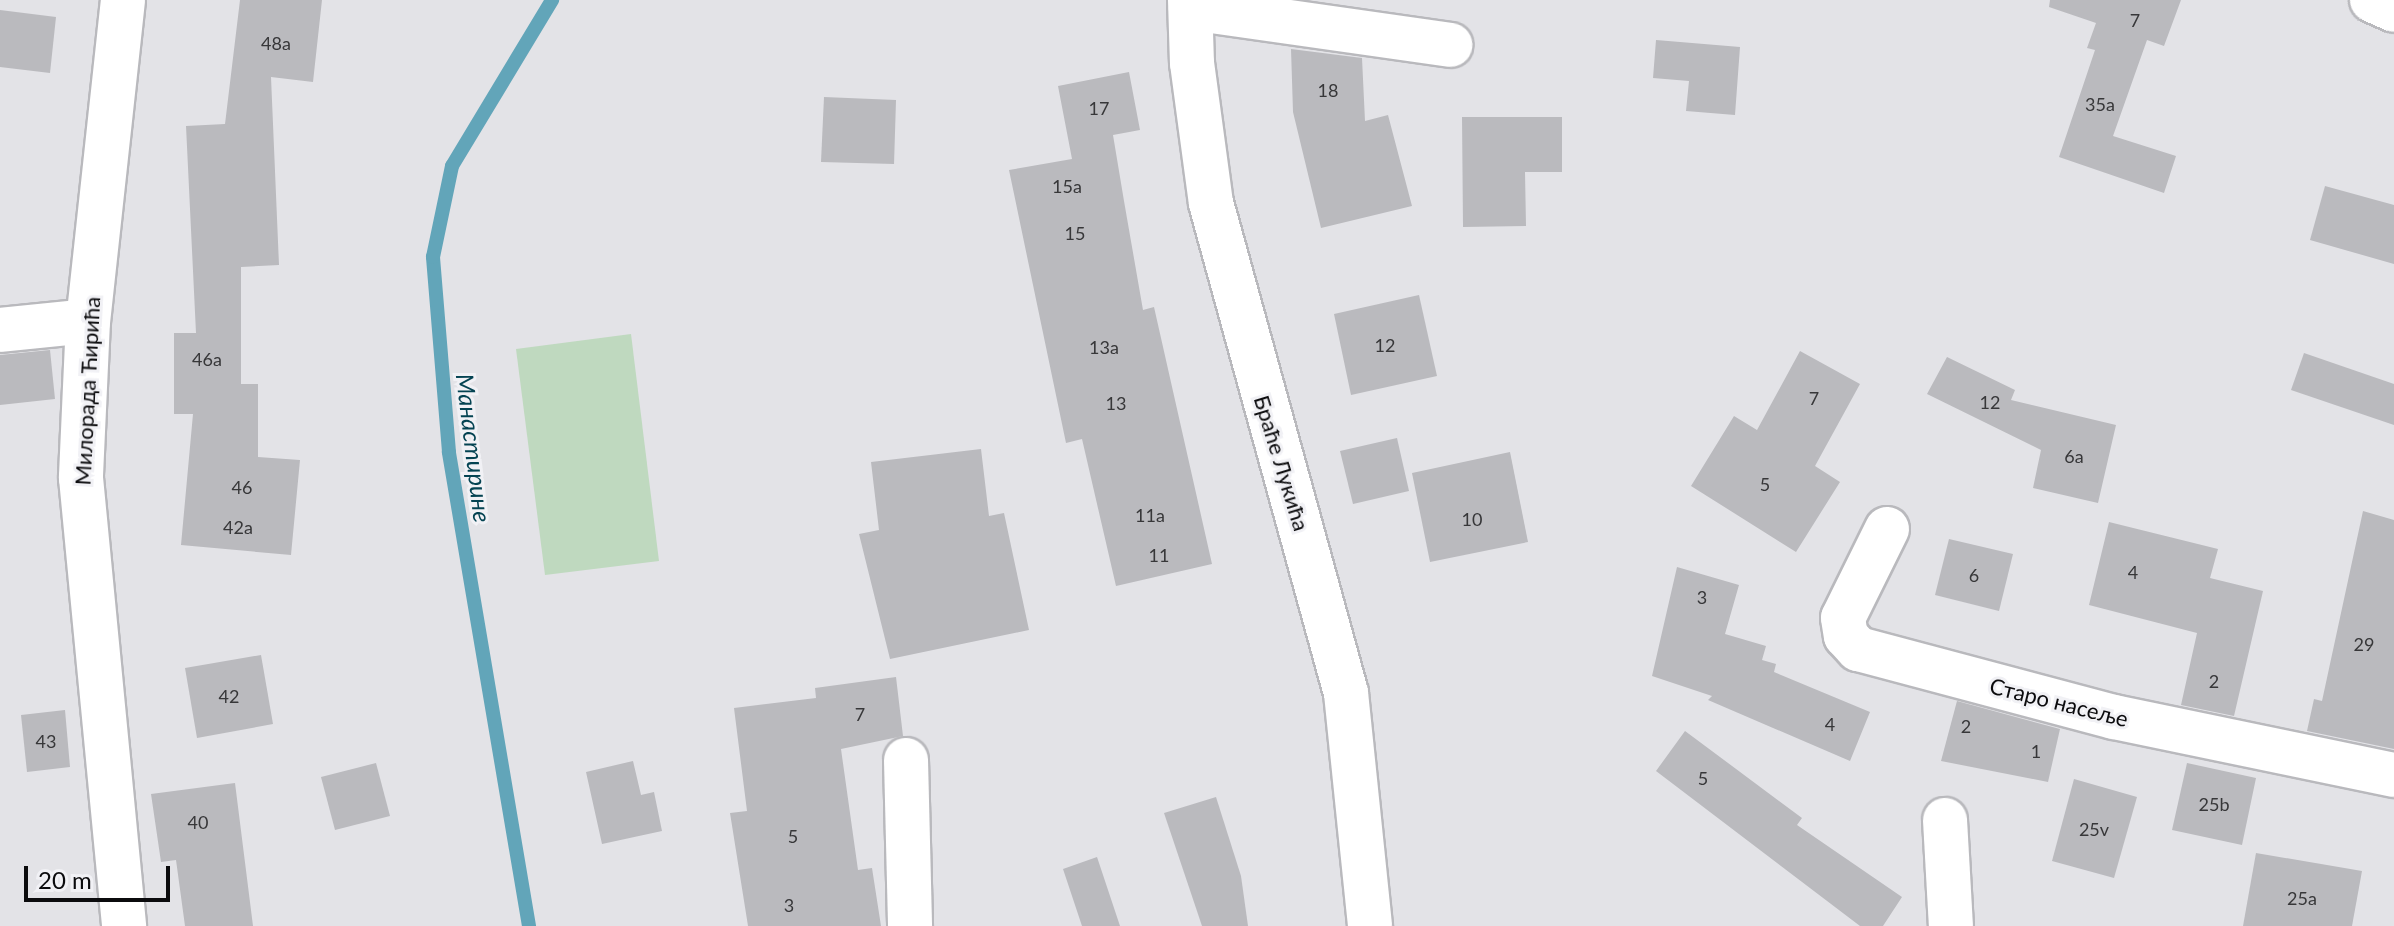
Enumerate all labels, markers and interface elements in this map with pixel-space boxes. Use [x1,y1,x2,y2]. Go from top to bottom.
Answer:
house number: 7 [2130,9,2140,31]
house number: 48a [261,32,291,54]
house number: 18 [1318,79,1338,101]
house number: 35a [2085,93,2115,115]
house number: 17 [1089,97,1109,119]
house number: 15a [1052,175,1082,197]
house number: 15 [1065,222,1085,244]
street label: Милорада Ћирића [69,296,105,486]
house number: 12 [1375,334,1395,356]
house number: 13a [1089,336,1119,358]
house number: 46a [192,348,222,370]
water label: Манастирине [451,372,497,524]
house number: 7 [1809,387,1819,409]
house number: 12 [1980,391,2000,413]
house number: 13 [1106,392,1126,414]
street label: Браће Лукића [1249,392,1315,534]
house number: 6a [2064,445,2084,467]
house number: 5 [1760,473,1770,495]
house number: 46 [232,476,252,498]
house number: 11a [1135,504,1165,526]
house number: 10 [1462,508,1482,530]
house number: 42a [223,516,253,538]
house number: 11 [1149,544,1169,566]
house number: 4 [2128,561,2138,583]
house number: 6 [1969,564,1979,586]
house number: 3 [1697,586,1707,608]
house number: 29 [2354,633,2374,655]
house number: 2 [2209,670,2219,692]
street label: Старо насеље [1987,672,2131,732]
house number: 42 [219,685,239,707]
house number: 7 [855,703,865,725]
house number: 4 [1825,713,1835,735]
house number: 2 [1961,715,1971,737]
house number: 43 [36,730,56,752]
house number: 1 [2031,740,2041,762]
house number: 5 [1698,767,1708,789]
house number: 25b [2199,793,2229,815]
house number: 40 [188,811,208,833]
house number: 25v [2079,818,2109,840]
house number: 5 [788,825,798,847]
scale bar [28,850,174,900]
text: 20 m [38,865,92,894]
house number: 25a [2287,887,2317,909]
house number: 3 [784,894,794,916]

